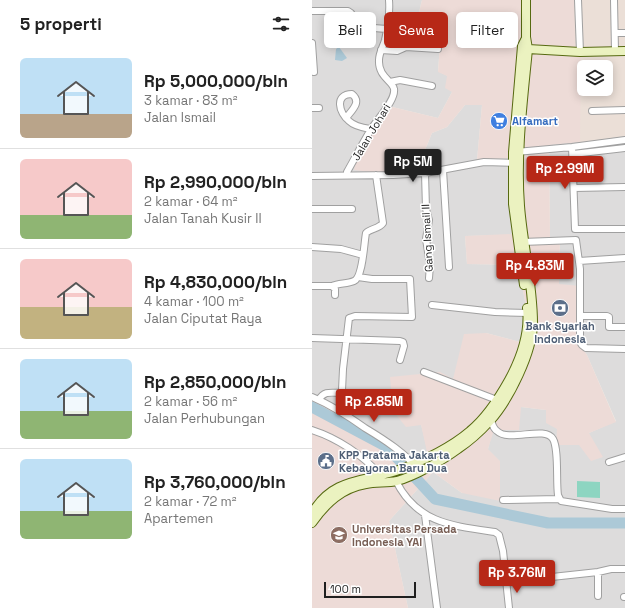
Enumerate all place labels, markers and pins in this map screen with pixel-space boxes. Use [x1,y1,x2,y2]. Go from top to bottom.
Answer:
supermarket icon: Alfamart [489,111,509,131]
place label: Alfamart [512,114,558,128]
pin: Rp 5M [385,149,441,183]
pin: Rp 2.99M [524,156,606,190]
pin: Rp 4.83M [494,253,576,287]
bank icon: Bank Syariah Indonesia [550,298,570,318]
place label: Bank Syariah Indonesia [525,319,595,346]
pin: Rp 2.85M [333,389,415,423]
place label: KPP Pratama Jakarta Kebayoran Baru Dua [339,448,450,475]
public building icon: KPP Pratama Jakarta Kebayoran Baru Dua [316,451,336,471]
place label: Universitas Persada Indonesia YAI [352,522,457,549]
school or university icon: Universitas Persada Indonesia YAI [329,525,349,545]
pin: Rp 3.76M [476,560,558,594]

